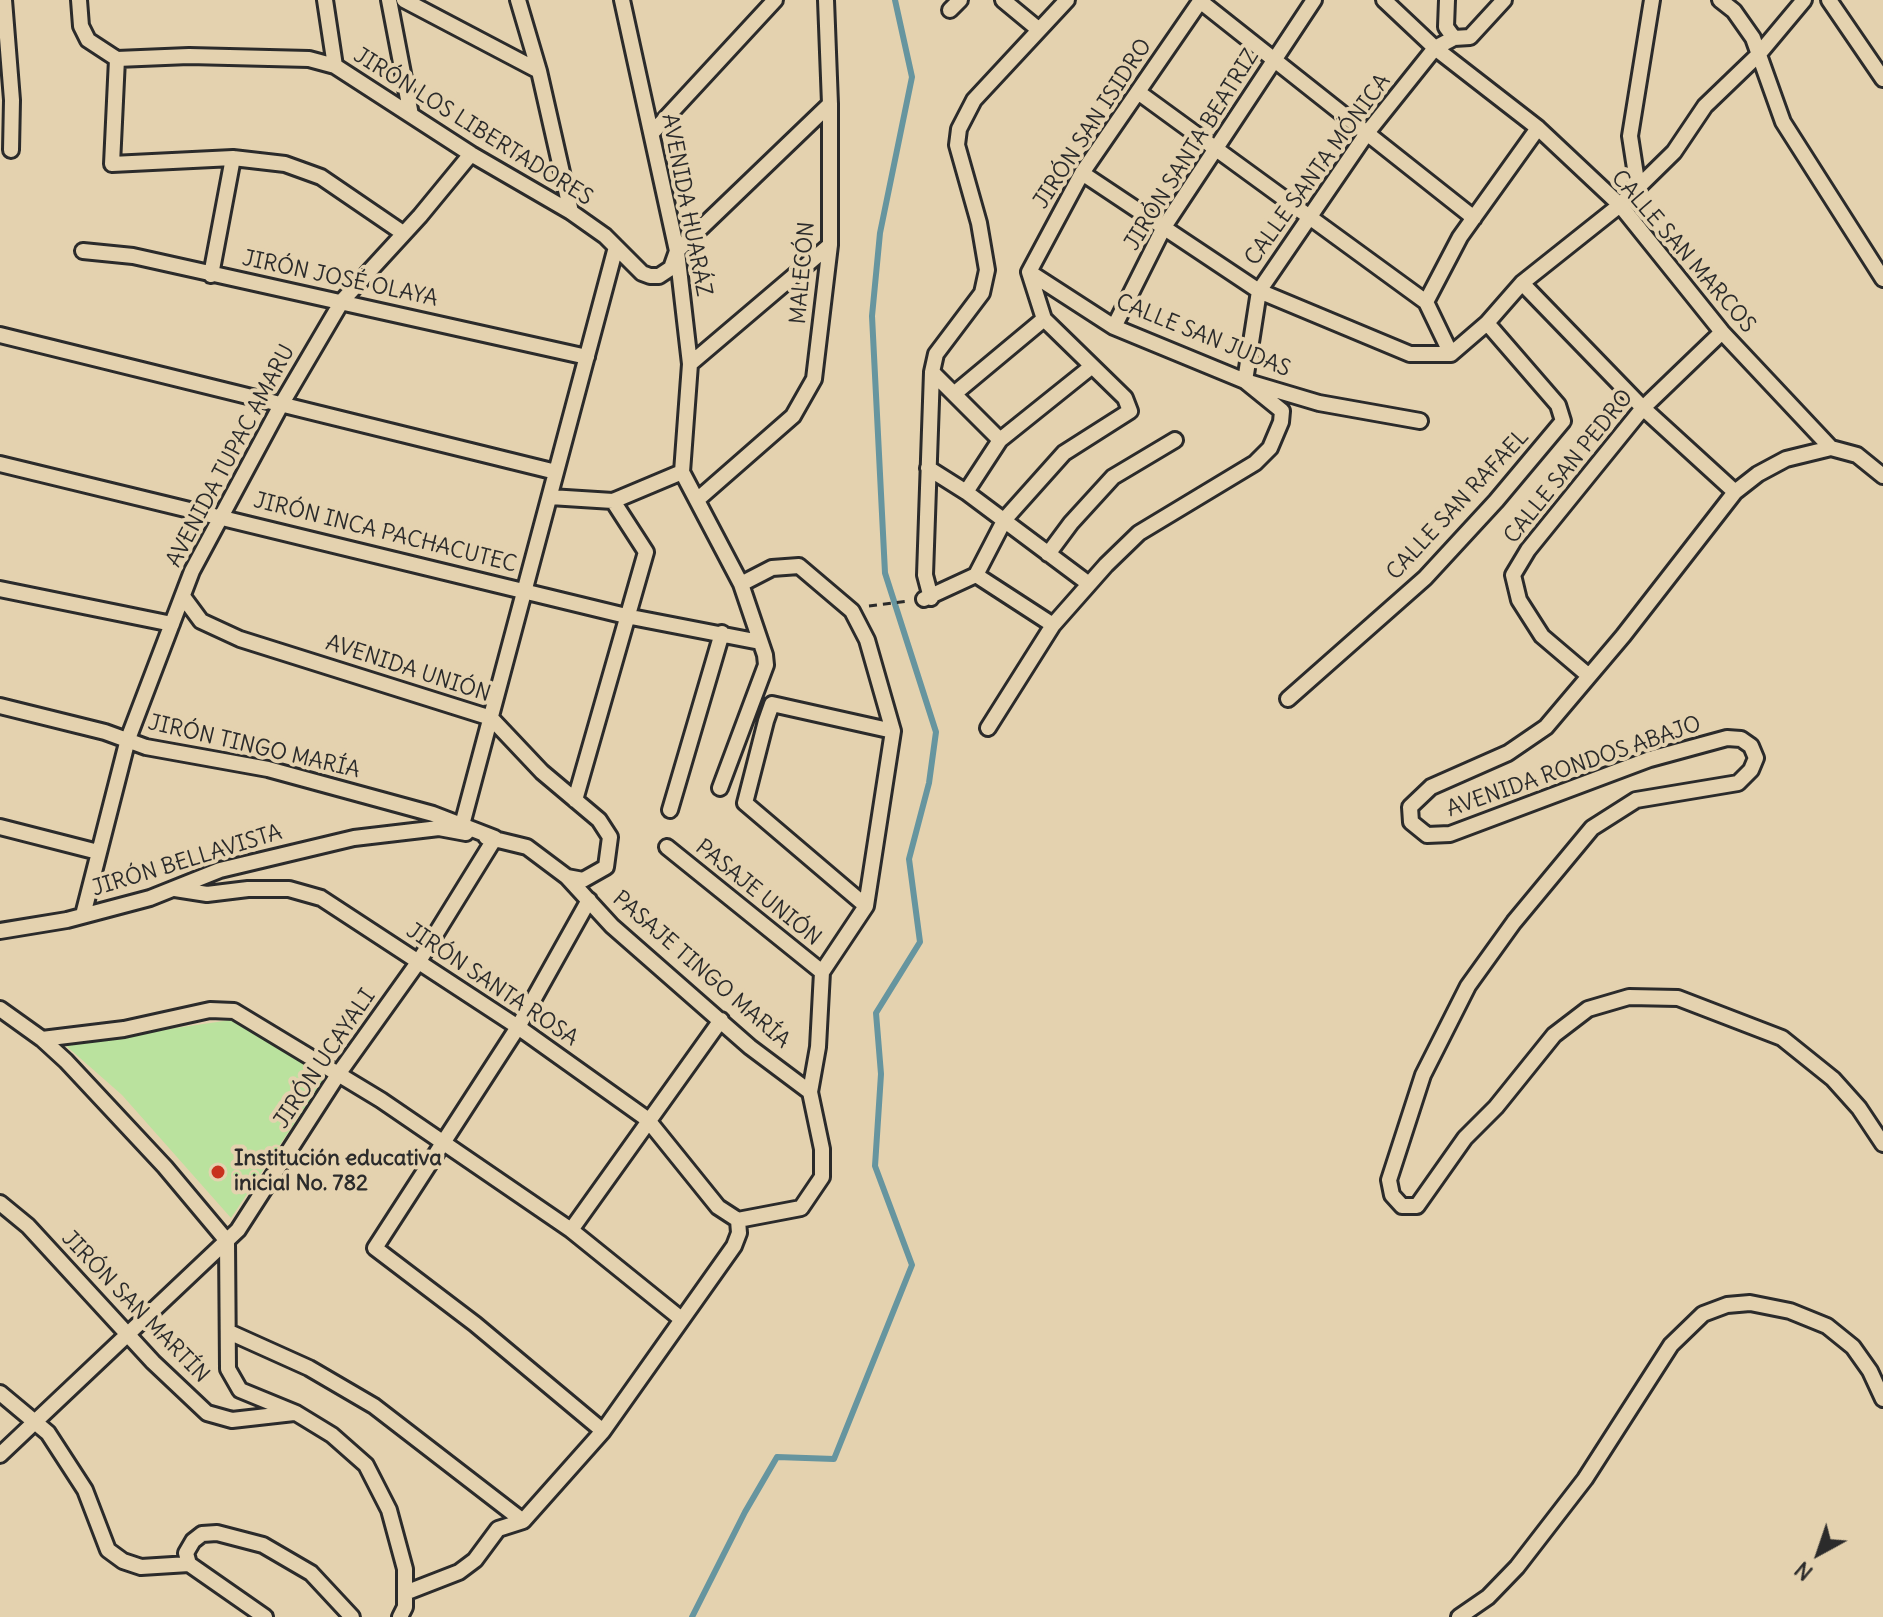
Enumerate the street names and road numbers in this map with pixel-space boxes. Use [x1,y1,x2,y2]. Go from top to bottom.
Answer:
street label: JIRÓN SAN ISIDRO [1028,34,1158,214]
street label: JIRÓN LOS LIBERTADORES [349,42,597,212]
street label: JIRÓN SANTA BEATRIZ [1119,45,1265,255]
street label: CALLE SANTA MÓNICA [1240,69,1396,271]
street label: AVENIDA HUARÁZ [655,111,717,299]
street label: CALLE SAN MARCOS [1605,165,1761,339]
street label: MALECÓN [785,221,821,325]
street label: JIRÓN JOSÉ OLAYA [240,245,440,313]
street label: CALLE SAN JUDAS [1112,289,1294,383]
street label: AVENIDA TUPAC AMARU [161,340,301,572]
street label: CALLE SAN PEDRO [1499,385,1639,549]
street label: CALLE SAN RAFAEL [1381,424,1535,586]
street label: JIRÓN INCA PACHACUTEC [251,488,519,578]
street label: AVENIDA UNIÓN [322,630,494,708]
street label: JIRÓN TINGO MARÍA [146,710,362,784]
street label: AVENIDA RONDOS ABAJO [1444,711,1704,823]
street label: JIRÓN BELLAVISTA [89,820,285,902]
street label: PASAJE UNIÓN [690,834,826,952]
street label: PASAJE TINGO MARÍA [607,886,795,1054]
street label: JIRÓN SANTA ROSA [401,918,583,1052]
street label: JIRÓN UCAYALI [269,984,381,1134]
street label: JIRÓN SAN MARTÍN [56,1226,214,1388]

